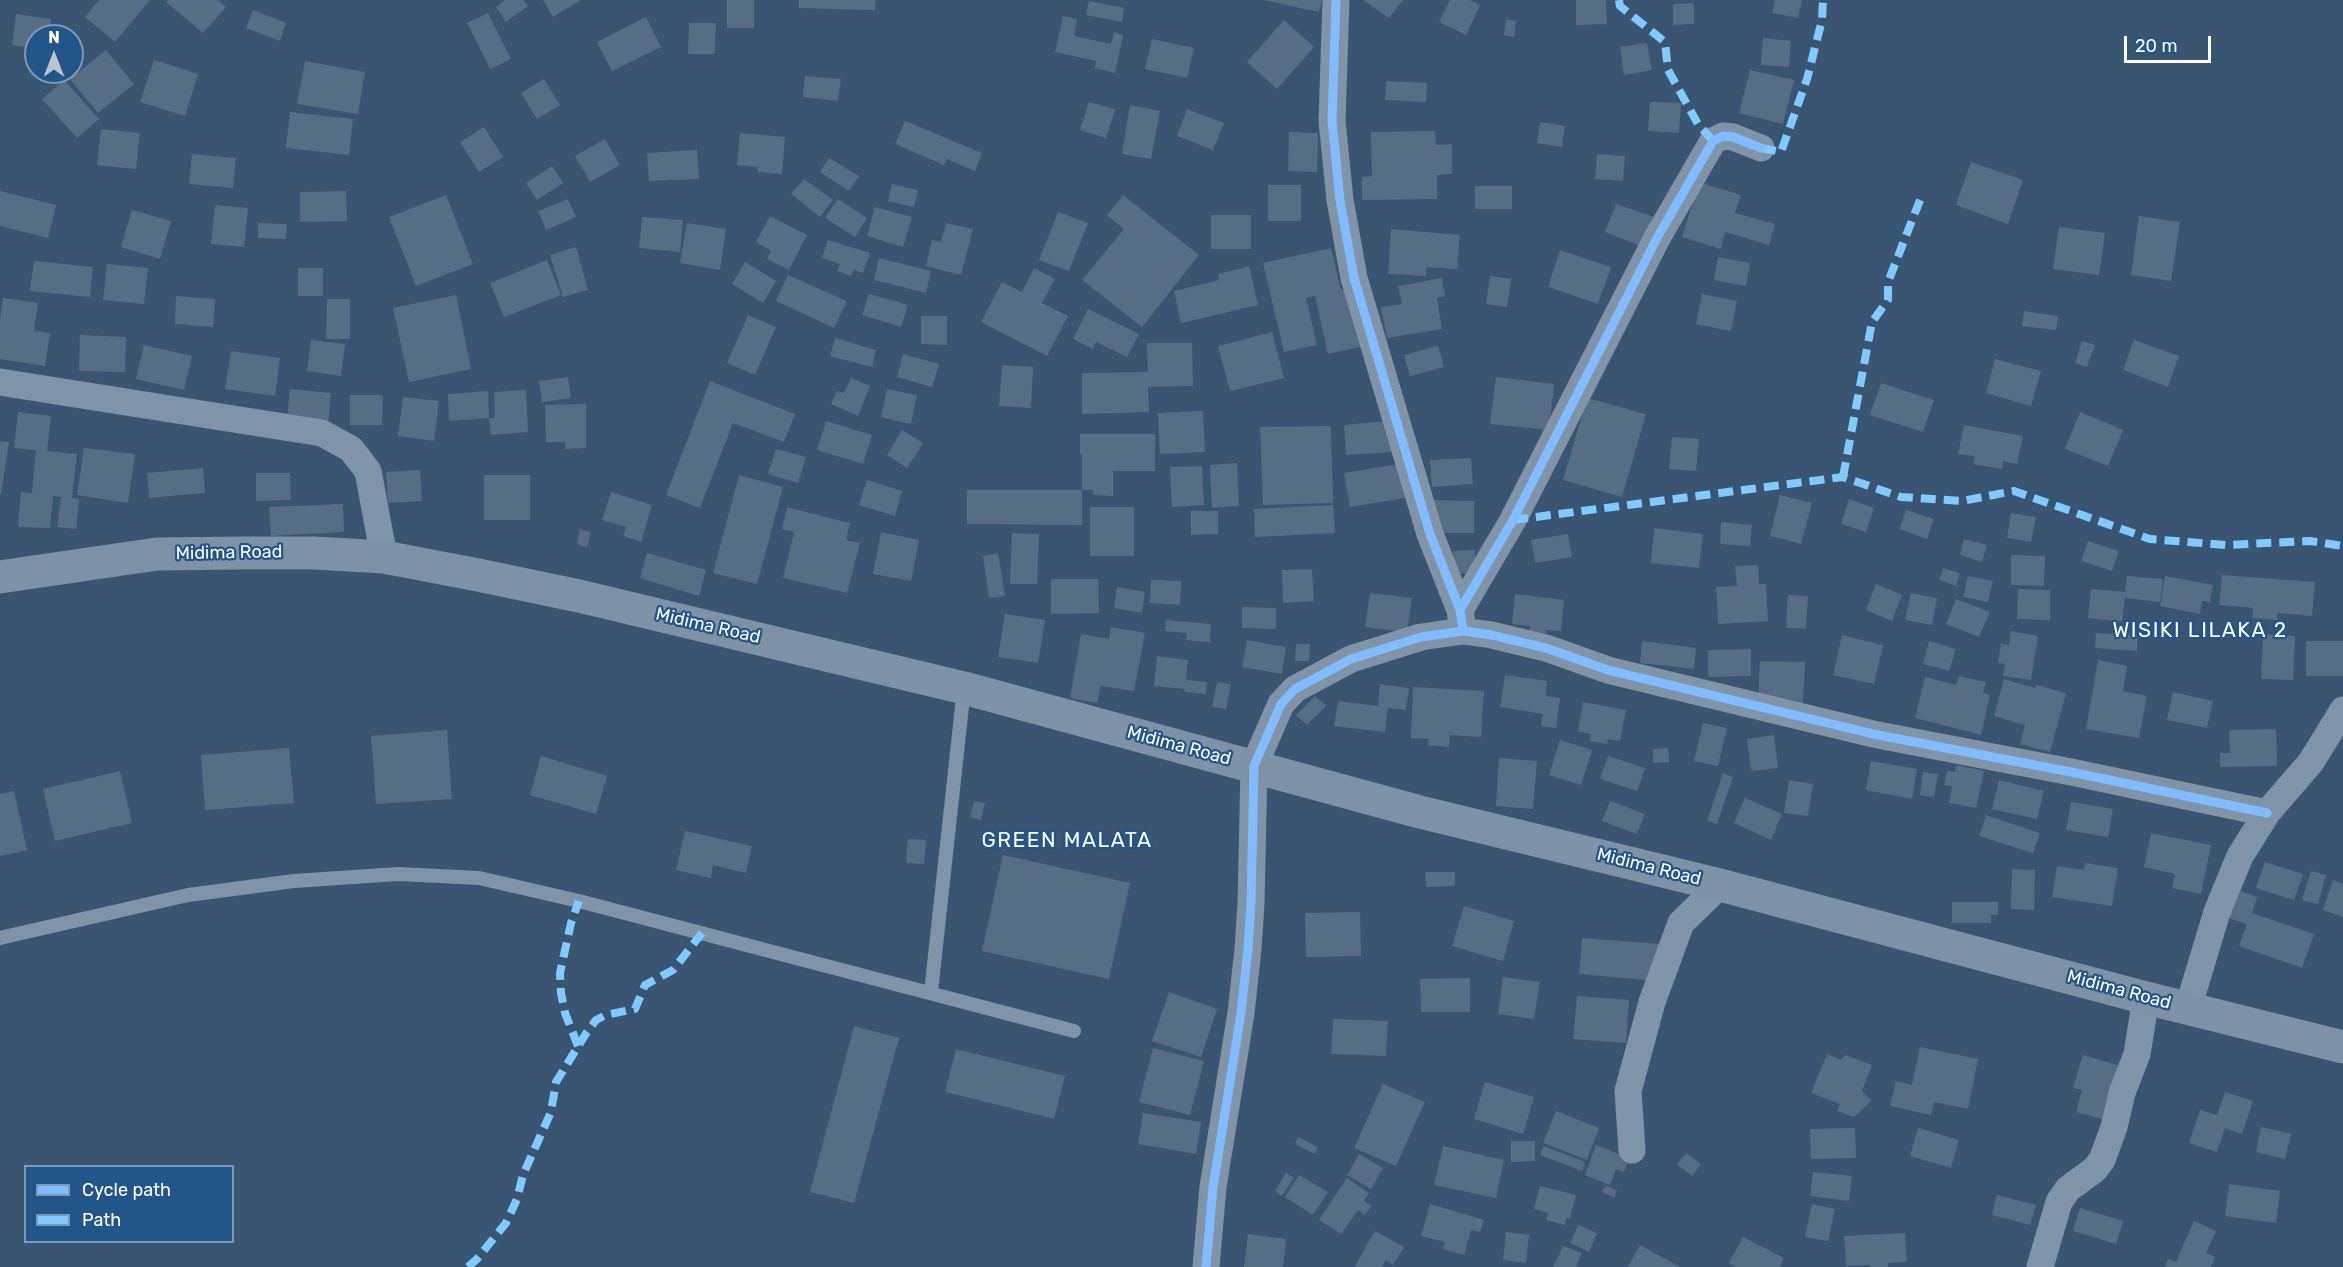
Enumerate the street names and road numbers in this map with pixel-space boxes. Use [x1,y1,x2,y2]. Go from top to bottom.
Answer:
street label: Midima Road [175,541,283,565]
street label: Midima Road [654,603,762,649]
street label: Midima Road [1125,722,1233,770]
street label: Midima Road [1595,844,1703,890]
street label: Midima Road [2065,966,2173,1014]

